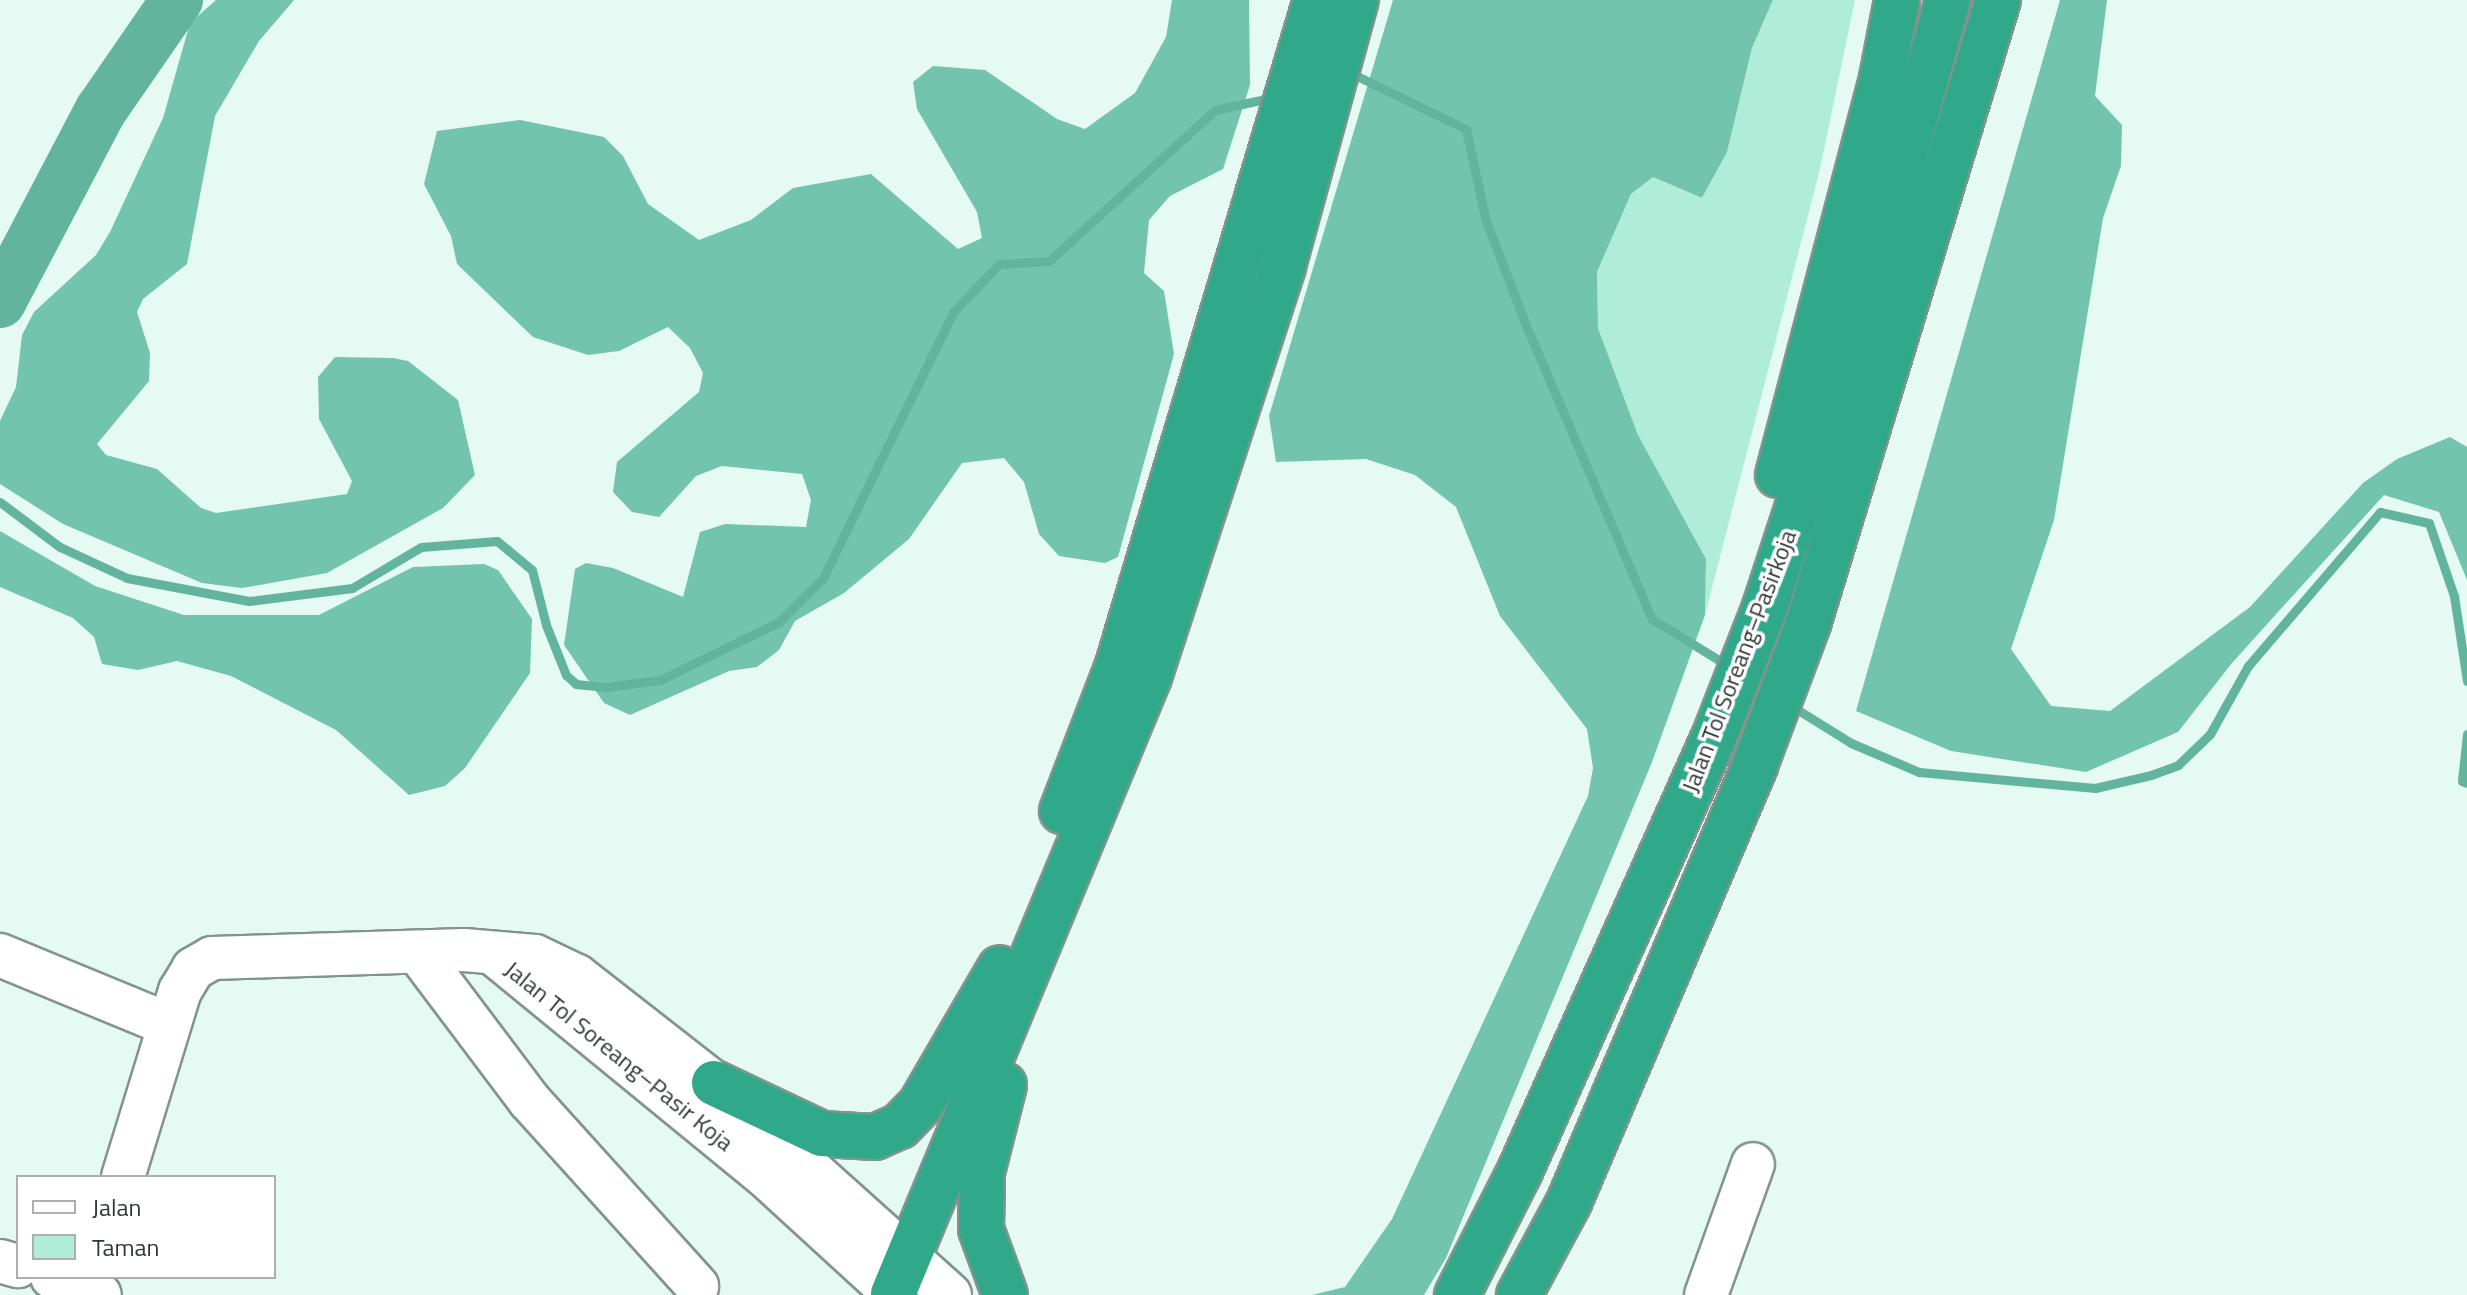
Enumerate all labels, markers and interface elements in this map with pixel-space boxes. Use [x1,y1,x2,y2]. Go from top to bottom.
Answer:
street label: Jalan Tol Soreang–Pasirkoja [1676,526,1802,796]
street label: Jalan Tol Soreang–Pasir Koja [499,955,739,1157]
legend [16,1175,276,1279]
text: Jalan [92,1189,141,1225]
text: Taman [92,1229,160,1265]

